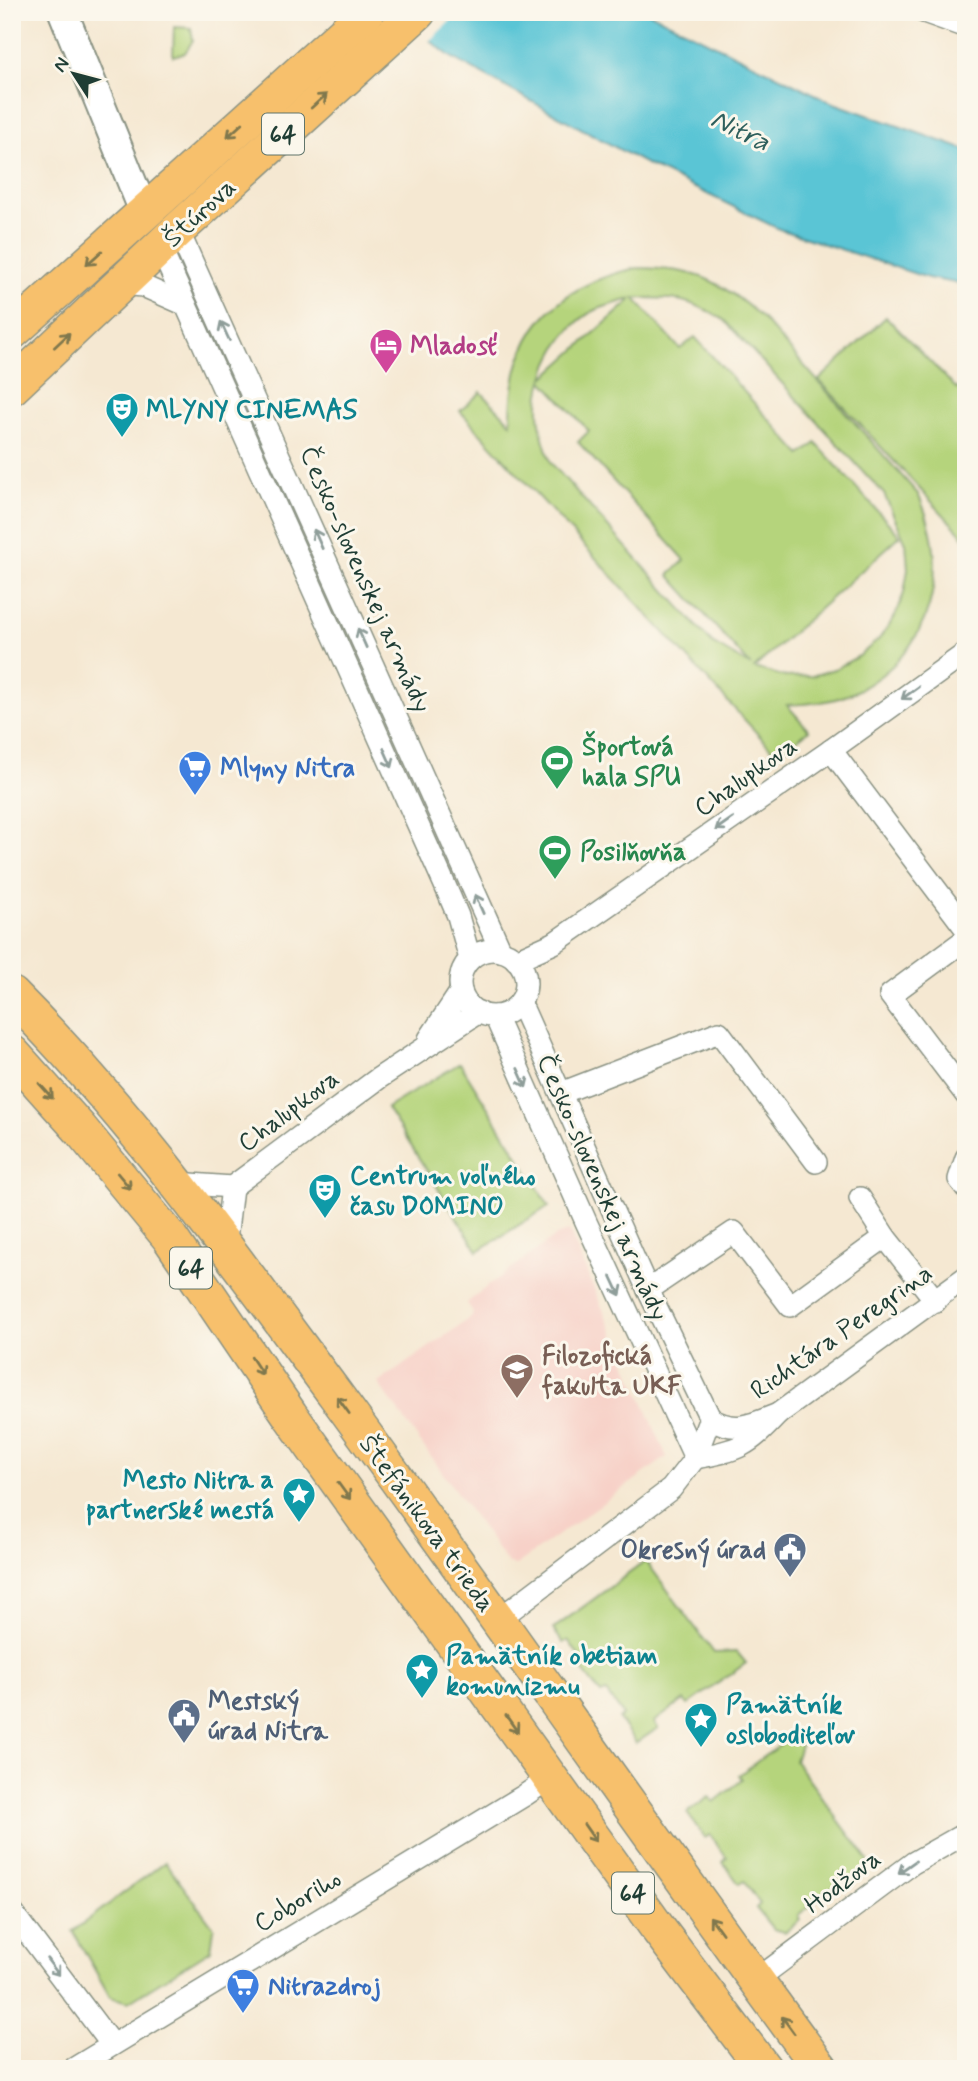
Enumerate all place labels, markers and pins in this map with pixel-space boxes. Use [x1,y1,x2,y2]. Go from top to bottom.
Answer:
hotel icon: Mladosť [367,326,405,375]
place label: Mladosť [410,330,498,364]
theatre icon: MLYNY CINEMAS [103,390,141,439]
place label: MLYNY CINEMAS [146,394,358,428]
place label: Športová hala SPU [582,730,681,795]
sports icon: Športová hala SPU [538,742,576,791]
supermarket icon: Mlyny Nitra [176,748,214,797]
place label: Mlyny Nitra [220,752,355,786]
sports icon: Posilňovňa [536,832,574,881]
place label: Posilňovňa [580,836,686,870]
place label: Centrum voľného času DOMINO [350,1160,536,1224]
theatre icon: Centrum voľného času DOMINO [306,1171,344,1220]
place label: Filozofická fakulta UKF [541,1340,682,1404]
school or university icon: Filozofická fakulta UKF [498,1351,536,1400]
place label: Mesto Nitra a partnerské mestá [86,1464,274,1528]
place icon: Mesto Nitra a partnerské mestá [280,1475,318,1524]
public building icon: Okresný úrad [771,1530,809,1579]
place label: Okresný úrad [621,1534,766,1568]
place label: Pamätník obetiam komunizmu [446,1640,658,1704]
place icon: Pamätník obetiam komunizmu [403,1651,441,1700]
place label: Mestský úrad Nitra [208,1685,329,1749]
place label: Pamätník osloboditeľov [726,1689,856,1753]
public building icon: Mestský úrad Nitra [165,1696,203,1745]
place icon: Pamätník osloboditeľov [682,1700,720,1749]
supermarket icon: Nitrazdroj [224,1966,262,2015]
place label: Nitrazdroj [268,1970,380,2004]

